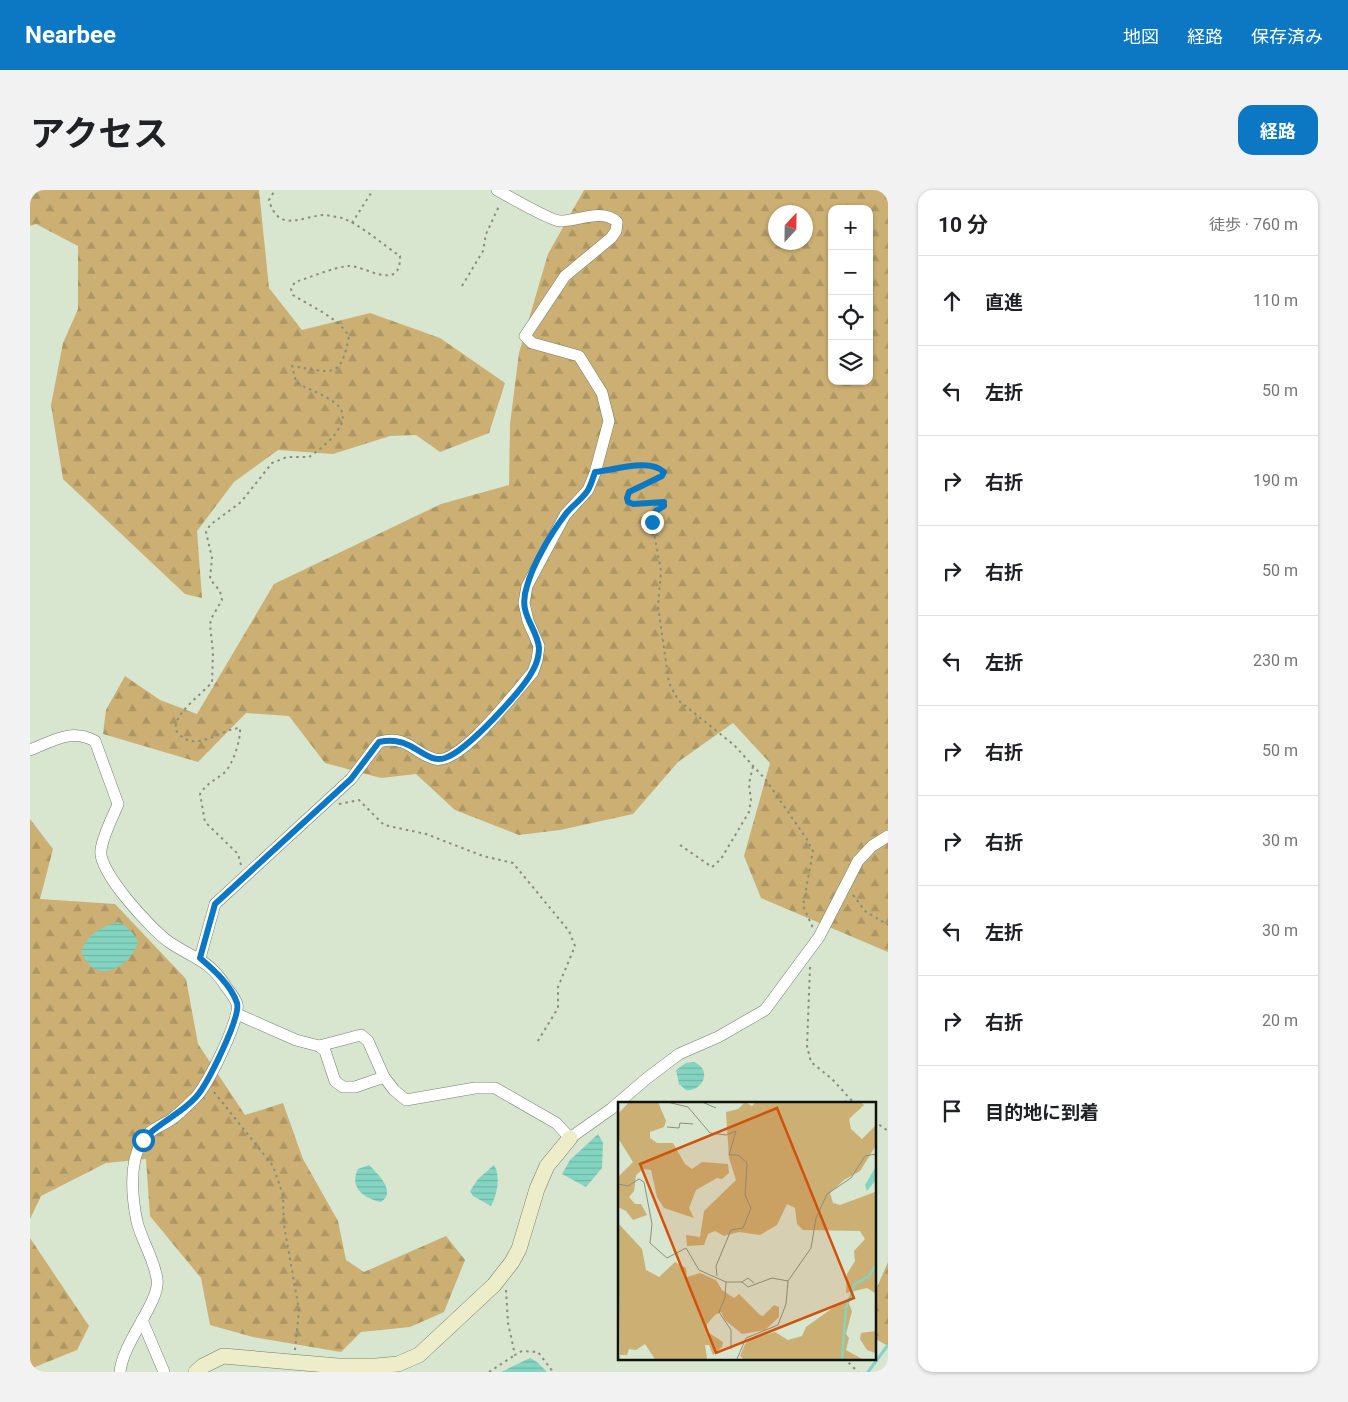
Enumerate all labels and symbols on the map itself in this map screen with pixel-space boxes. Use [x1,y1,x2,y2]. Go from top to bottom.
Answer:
north arrow [768,205,813,250]
route end [641,511,664,534]
inset map [618,1102,876,1360]
route start [132,1129,155,1152]

